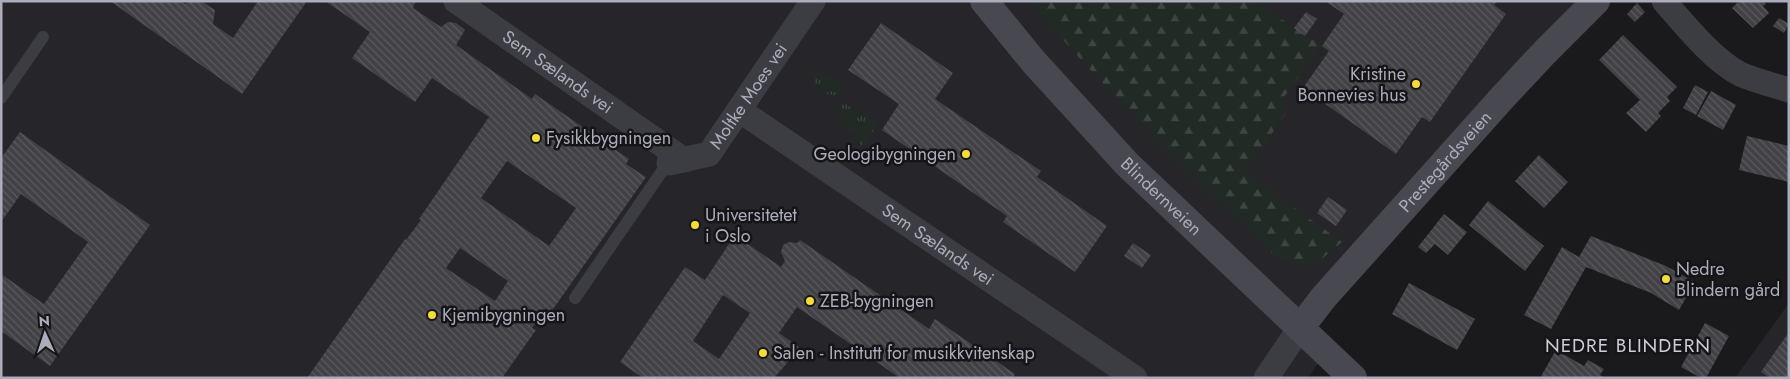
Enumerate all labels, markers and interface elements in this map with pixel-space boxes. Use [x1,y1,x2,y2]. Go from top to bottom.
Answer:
street label: Sem Sælands vei [497,24,619,120]
street label: Moltke Moes vei [703,38,794,154]
place label: Kristine Bonnevies hus [1298,61,1406,108]
marker: Kristine Bonnevies hus [1410,78,1422,90]
street label: Prestegårdsveien [1393,105,1498,218]
place label: Fysikkbygningen [546,125,671,151]
marker: Fysikkbygningen [530,132,542,144]
place label: Geologibygningen [814,141,956,167]
marker: Geologibygningen [960,148,972,160]
street label: Blindernveien [1115,151,1208,241]
street label: Sem Sælands vei [877,197,999,292]
place label: Universitetet i Oslo [705,202,798,249]
marker: Universitetet i Oslo [689,219,701,231]
place label: Nedre Blindern gård [1676,256,1780,303]
marker: Nedre Blindern gård [1660,273,1672,285]
place label: ZEB-bygningen [820,288,934,314]
marker: ZEB-bygningen [804,295,816,307]
place label: Kjemibygningen [442,302,565,328]
north arrow [20,309,70,359]
marker: Kjemibygningen [426,309,438,321]
text: N [38,311,50,331]
district label: NEDRE BLINDERN [1545,332,1711,359]
place label: Salen - Institutt for musikkvitenskap [773,340,1035,366]
marker: Salen - Institutt for musikkvitenskap [757,347,769,359]

